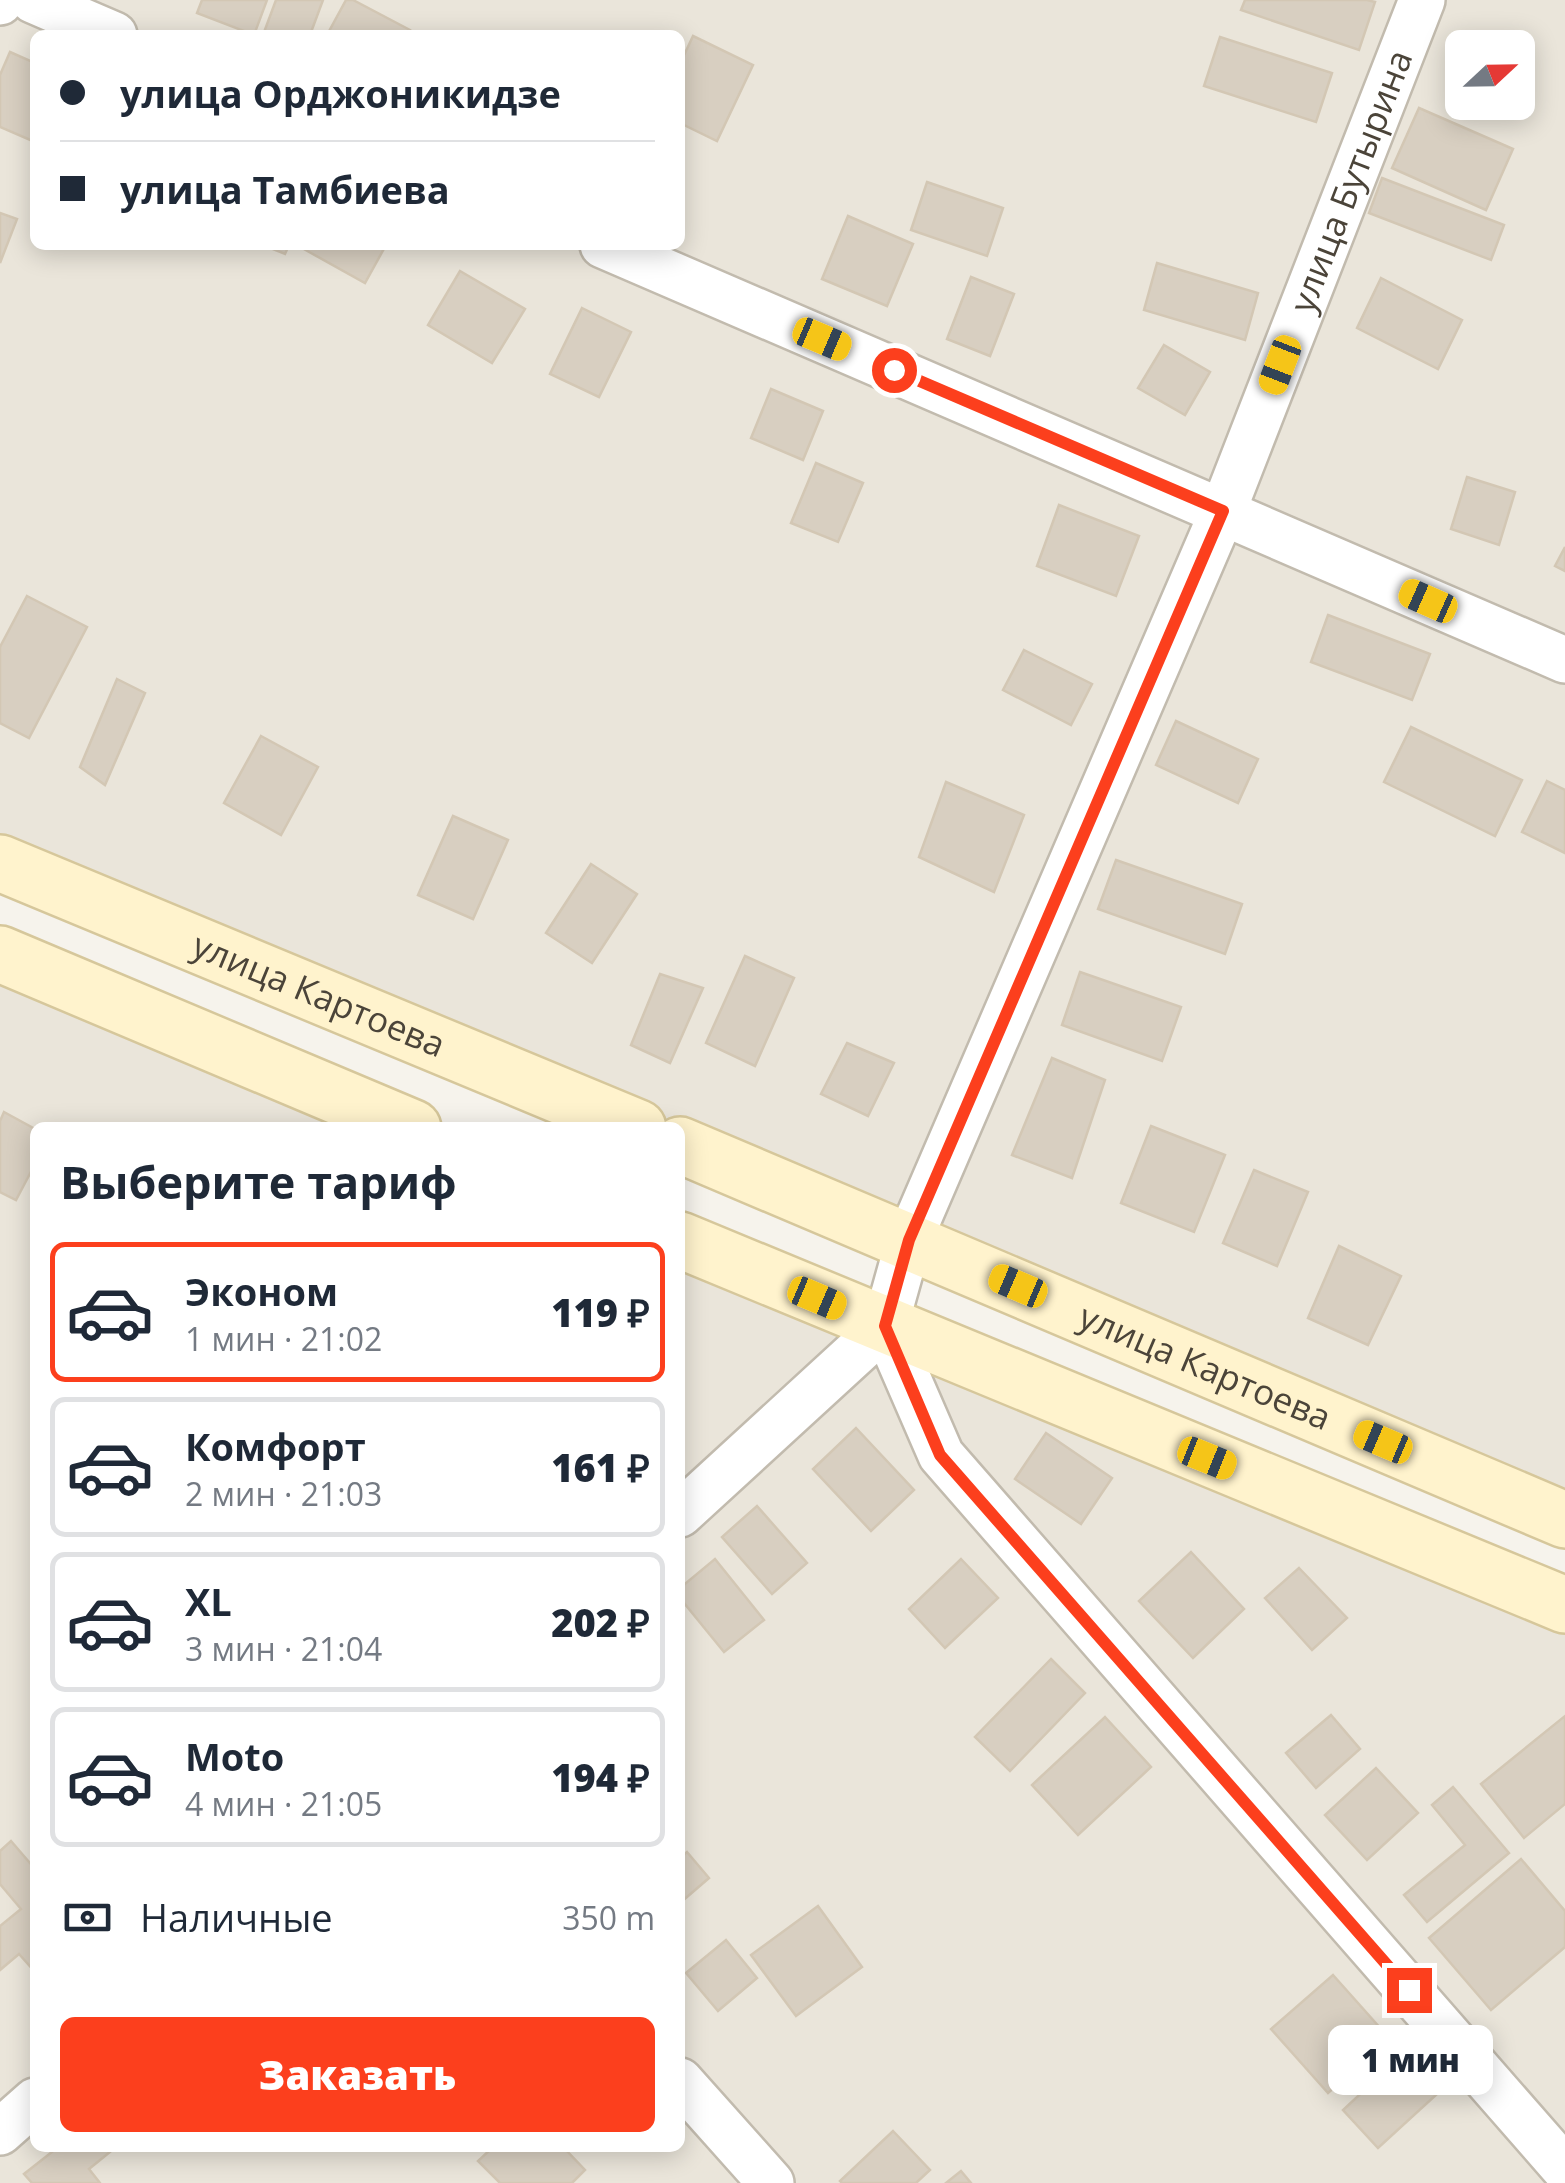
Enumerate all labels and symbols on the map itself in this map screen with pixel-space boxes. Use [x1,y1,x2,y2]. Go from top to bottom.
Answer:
north arrow [1445,30,1535,120]
street label: улица Бутырина [1278,43,1422,319]
car [789,313,855,365]
car [1255,332,1305,398]
route start [872,348,917,393]
car [1394,575,1462,627]
street label: улица Картоева [186,921,453,1067]
car [985,1260,1051,1312]
car [784,1272,850,1324]
street label: улица Картоева [1072,1292,1339,1440]
car [1350,1416,1416,1468]
car [1174,1433,1240,1483]
route end [1387,1968,1432,2013]
callout: 1 мин [1326,2025,1492,2095]

